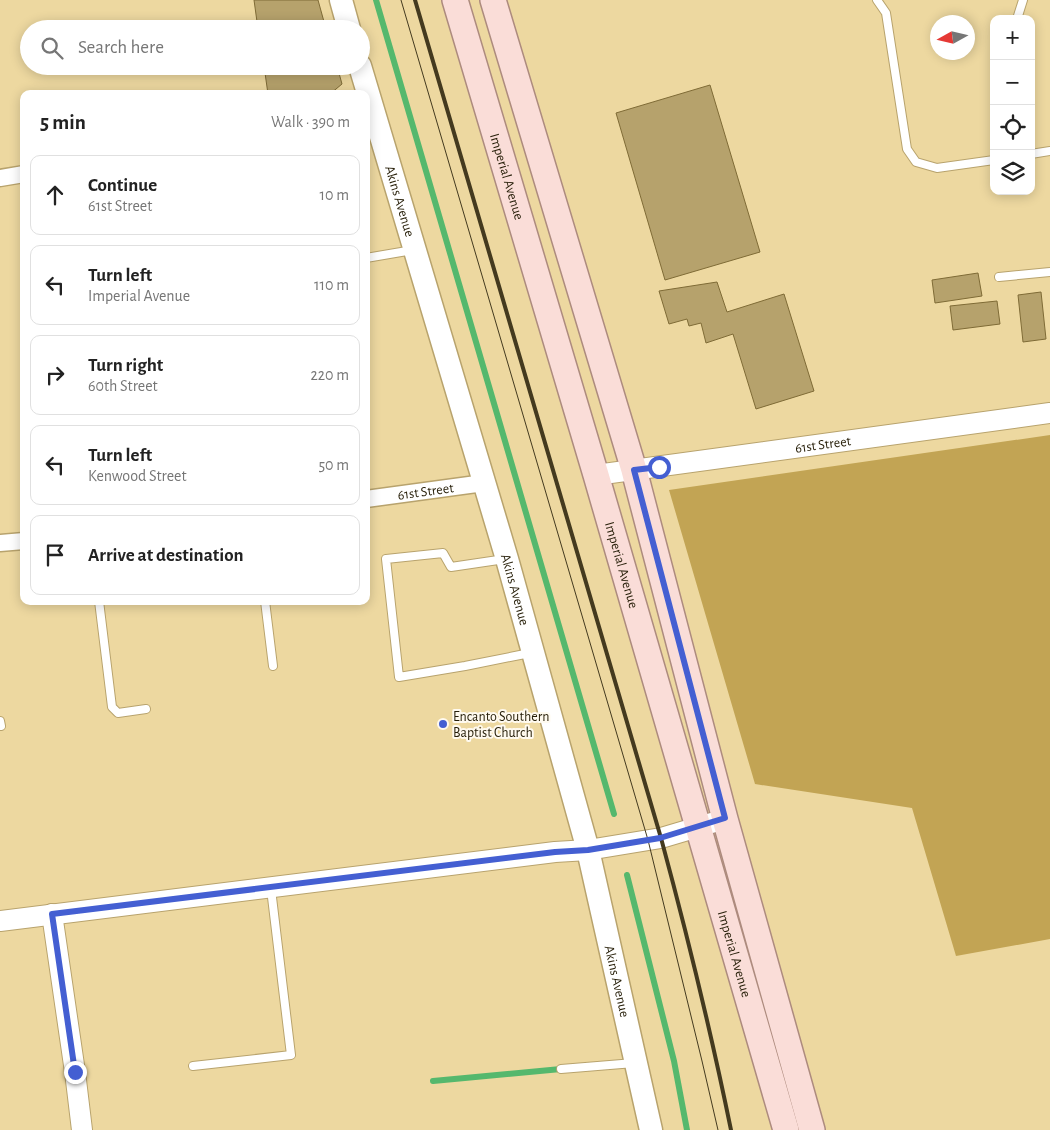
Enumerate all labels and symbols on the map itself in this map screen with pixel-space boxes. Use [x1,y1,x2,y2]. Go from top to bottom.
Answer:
north arrow [930,15,975,60]
street label: Imperial Avenue [487,132,526,222]
street label: Akins Avenue [382,164,417,239]
street label: 61st Street [794,434,852,456]
route start [648,456,671,479]
street label: 61st Street [397,481,455,503]
street label: Imperial Avenue [602,520,640,610]
street label: Akins Avenue [498,552,531,627]
place label: Encanto Southern Baptist Church [453,710,549,740]
marker: Encanto Southern Baptist Church [437,718,449,730]
street label: Imperial Avenue [715,909,753,999]
street label: Akins Avenue [602,944,631,1019]
route end [64,1061,87,1084]

